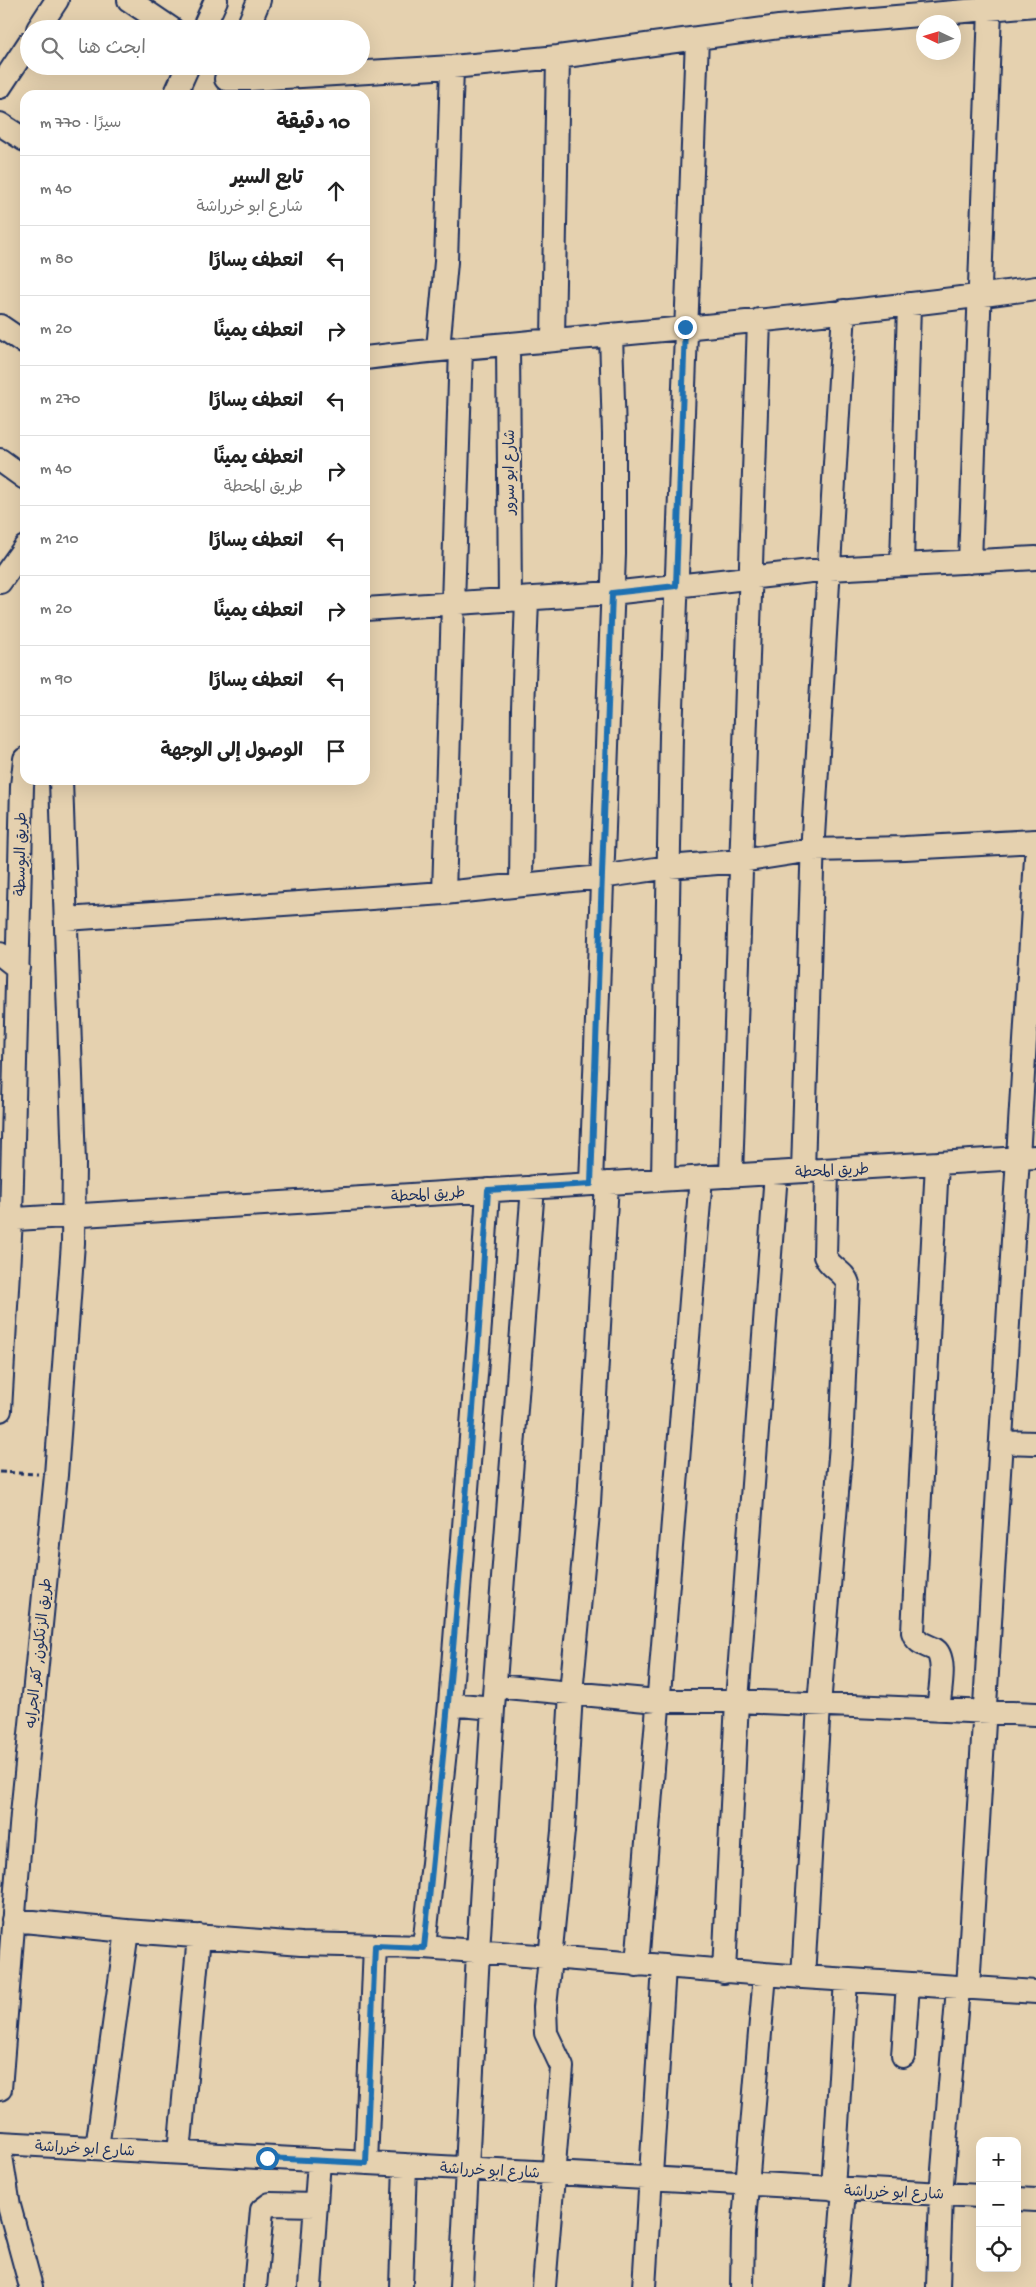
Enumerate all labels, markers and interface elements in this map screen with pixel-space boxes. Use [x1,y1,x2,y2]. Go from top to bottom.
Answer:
north arrow [916,15,961,60]
search box [20,20,370,75]
icon: search [38,34,66,62]
text: ابحث هنا [78,38,146,61]
text: 10 دقيقة [276,112,350,137]
text: سيرًا · 770 m [40,115,121,134]
text: تابع السير [231,168,303,191]
icon: ahead [322,177,350,205]
text: 40 m [40,181,72,200]
text: شارع ابو خرراشة [196,199,303,218]
icon: left [322,247,350,275]
text: 80 m [40,251,73,270]
text: انعطف يسارًا [209,251,303,274]
route end [674,316,697,339]
icon: right [322,317,350,345]
text: 20 m [40,321,72,340]
text: انعطف يمينًا [214,321,303,344]
icon: left [322,387,350,415]
text: 270 m [40,391,80,410]
text: انعطف يسارًا [209,391,303,414]
street label: شارع ابو سرور [502,429,520,516]
text: انعطف يمينًا [214,448,303,471]
icon: right [322,457,350,485]
text: 40 m [40,461,72,480]
text: طريق المحطة [224,479,303,498]
icon: left [322,527,350,555]
text: 210 m [40,531,79,550]
text: انعطف يسارًا [209,531,303,554]
icon: right [322,597,350,625]
text: 20 m [40,601,72,620]
text: انعطف يمينًا [214,601,303,624]
icon: left [322,667,350,695]
text: 90 m [40,671,72,690]
text: انعطف يسارًا [209,671,303,694]
icon: arrive [322,737,350,765]
text: الوصول إلى الوجهة [160,741,303,764]
street label: طريق البوسطة [12,812,32,896]
street label: طريق المحطة [794,1161,870,1183]
street label: طريق المحطة [390,1184,466,1208]
street label: طريق الزنكلون, كفر الجرايه [23,1577,57,1729]
map controls [976,2137,1021,2272]
button: + [976,2137,1021,2182]
street label: شارع ابو خرراشة [35,2138,135,2162]
route start [256,2147,279,2170]
street label: شارع ابو خرراشة [440,2160,540,2184]
button: − [976,2182,1021,2227]
street label: شارع ابو خرراشة [844,2183,944,2205]
button: locate [976,2227,1021,2272]

